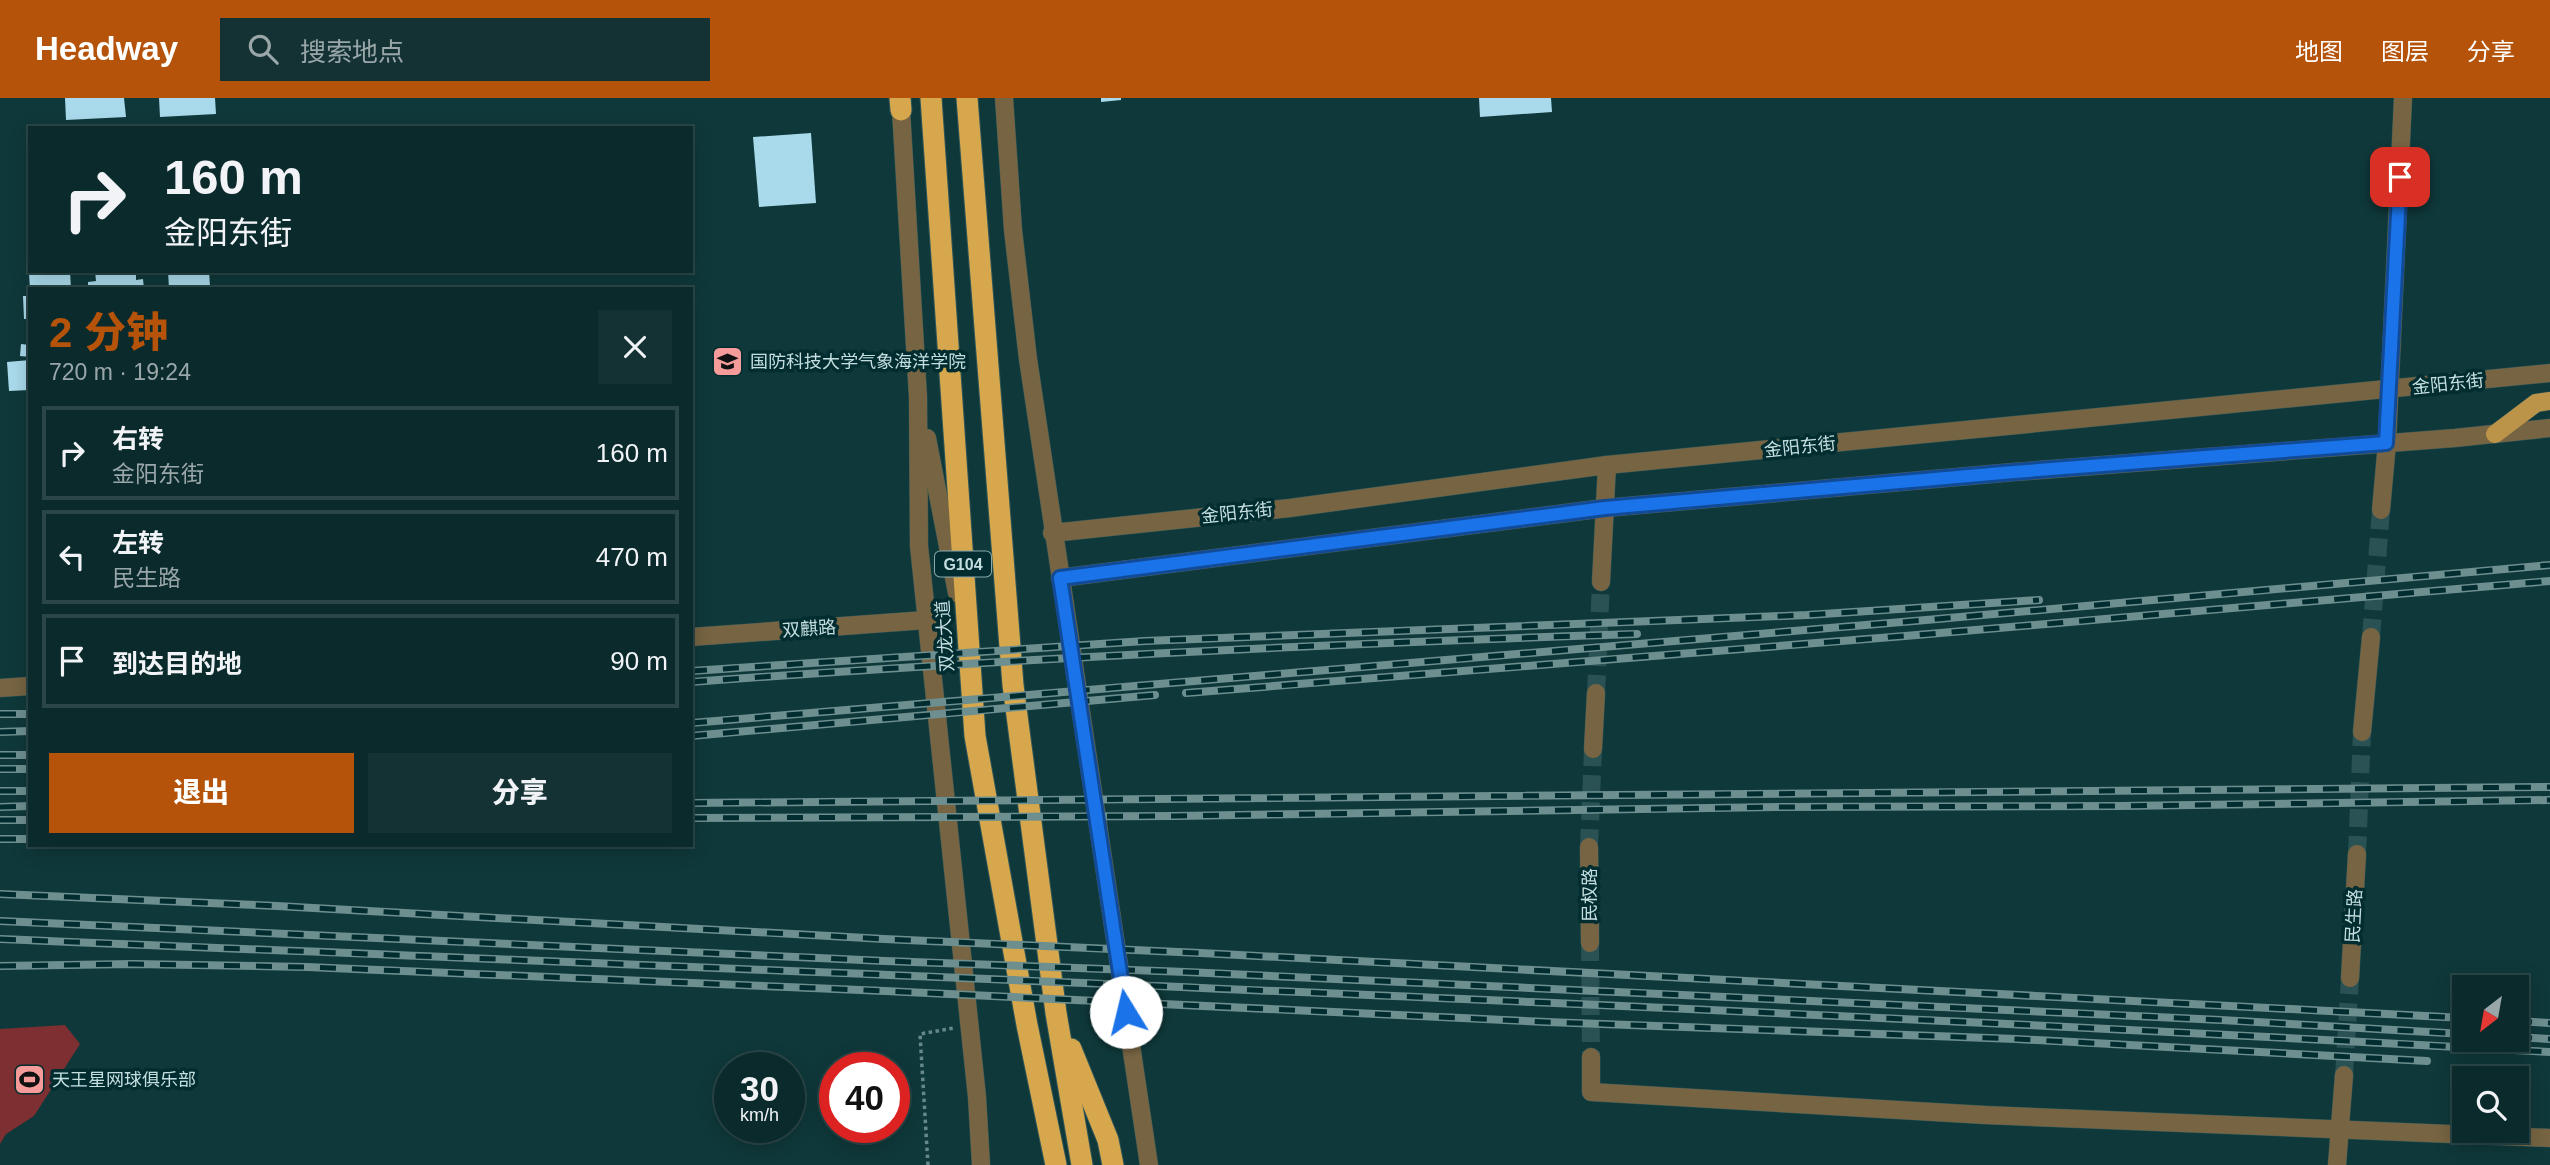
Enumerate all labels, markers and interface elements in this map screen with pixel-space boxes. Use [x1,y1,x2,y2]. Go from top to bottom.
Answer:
search box [220,18,710,81]
text: Headway [35,30,178,67]
icon: search [244,30,282,68]
text: 搜索地点 [300,37,404,67]
text: 地图 [2295,38,2343,65]
text: 图层 [2381,38,2429,65]
text: 分享 [2467,38,2515,65]
pin [2370,147,2430,207]
text: 160 m [164,150,303,204]
icon: right [49,154,140,245]
icon: arrive [2381,158,2419,196]
text: 金阳东街 [164,215,292,251]
text: 2 分钟 [49,309,168,356]
button: close [598,310,672,384]
school or university icon: 国防科技大学气象海洋学院 [710,345,744,379]
place label: 国防科技大学气象海洋学院 [750,352,966,372]
text: 720 m · 19:24 [49,359,191,385]
street label: 金阳东街 [2411,370,2485,398]
text: 右转 [112,424,164,454]
street label: 金阳东街 [1763,433,1837,461]
icon: right [53,434,91,472]
text: 160 m [596,438,668,468]
text: 金阳东街 [112,461,204,487]
street label: 金阳东街 [1200,499,1274,527]
text: 左转 [112,528,164,558]
icon: left [53,538,91,576]
text: 470 m [596,542,668,572]
road number: G104 [935,551,991,576]
text: 民生路 [112,565,181,591]
street label: 双龙大道 [933,599,957,673]
street label: 双麒路 [781,617,837,641]
icon: arrive [53,642,91,680]
text: 90 m [610,646,668,676]
text: 到达目的地 [112,649,242,679]
button: 退出 [49,753,354,833]
button: 分享 [368,753,672,833]
street label: 民权路 [1580,868,1600,922]
street label: 民生路 [2343,889,2365,943]
position arrow [1089,975,1163,1049]
north arrow [2452,975,2529,1052]
map controls [2452,975,2529,1143]
speed limit sign: 40 [819,1052,910,1143]
sports icon: 天王星网球俱乐部 [12,1063,46,1097]
button: search [2452,1066,2529,1143]
text: 30 [740,1069,779,1108]
place label: 天王星网球俱乐部 [52,1070,196,1090]
text: km/h [740,1105,779,1125]

